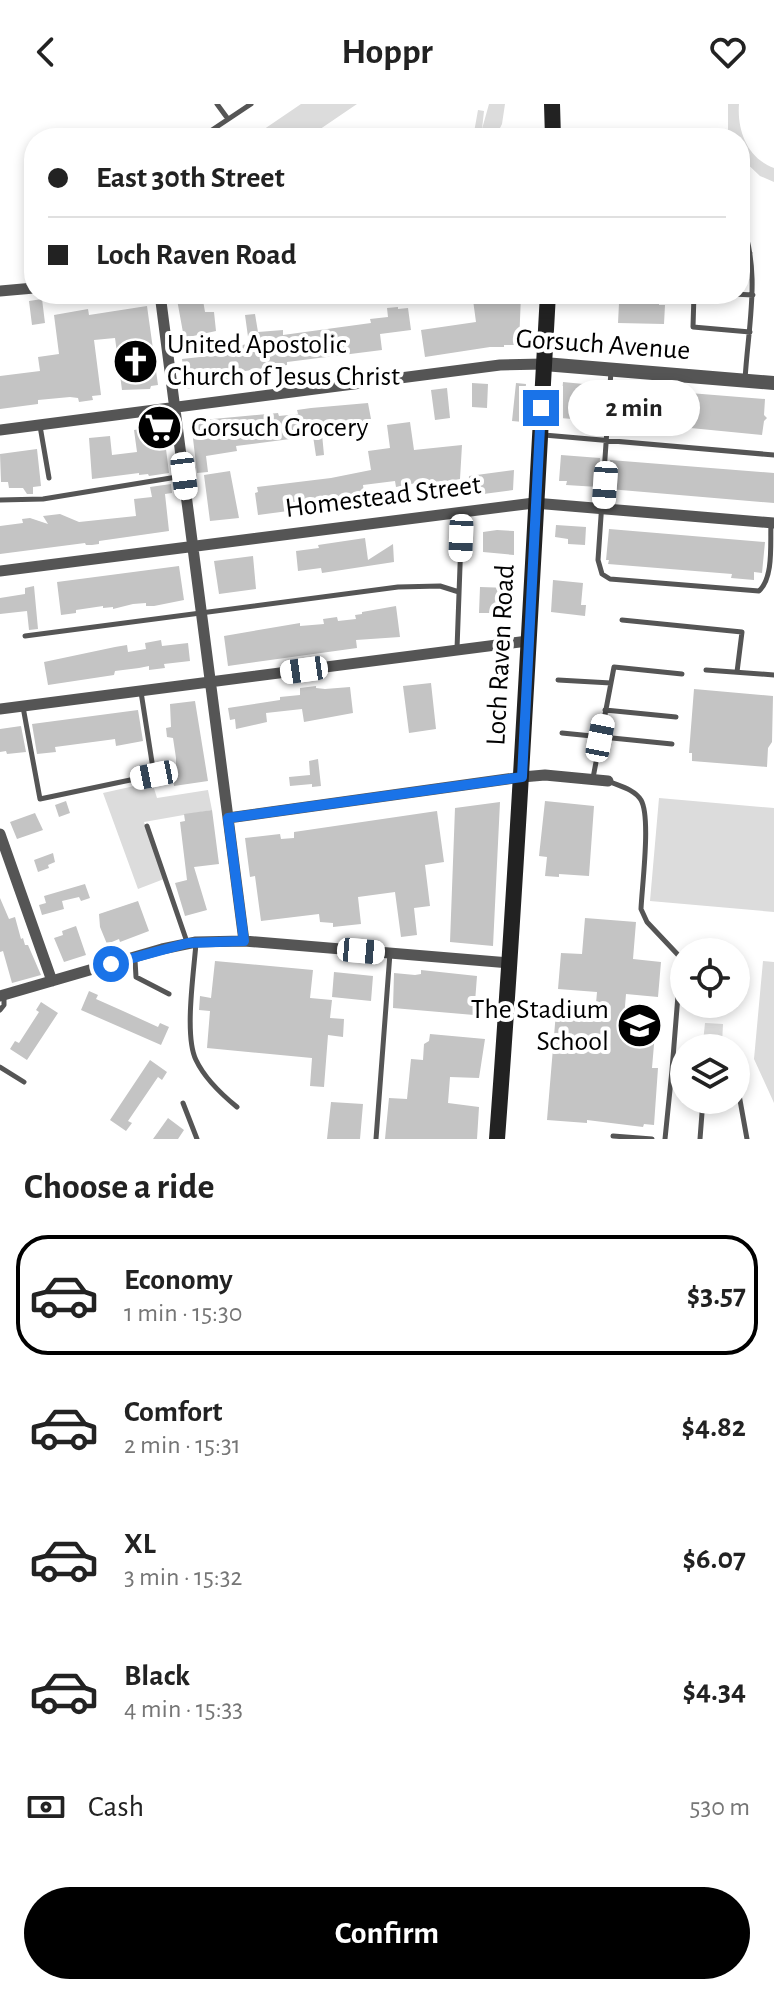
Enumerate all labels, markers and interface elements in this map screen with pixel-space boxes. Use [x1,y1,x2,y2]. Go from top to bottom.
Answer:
icon: back [24,30,68,74]
icon: heart [706,30,750,74]
text: Hoppr [341,34,433,70]
text: East 30th Street [96,163,285,193]
text: Loch Raven Road [96,240,296,270]
street label: Gorsuch Avenue [515,325,691,365]
place label: United Apostolic Church of Jesus Christ [167,331,400,391]
church icon: United Apostolic Church of Jesus Christ [112,337,160,385]
callout: 2 min [569,380,701,436]
route end [523,390,559,426]
text: 2 min [605,395,663,421]
supermarket icon: Gorsuch Grocery [136,404,184,452]
place label: Gorsuch Grocery [191,414,368,442]
car [169,451,199,501]
car [591,460,619,510]
street label: Homestead Street [283,471,483,523]
car [448,514,474,562]
street label: Loch Raven Road [482,564,520,746]
car [279,655,329,685]
car [584,712,616,764]
car [128,759,180,791]
car [336,937,386,965]
map controls [670,938,750,1114]
button: locate [670,938,750,1018]
route start [93,946,129,982]
place label: The Stadium School [471,996,609,1056]
school or university icon: The Stadium School [616,1002,664,1050]
button: layers [670,1034,750,1114]
text: Choose a ride [24,1169,214,1205]
icon: car [28,1259,100,1331]
text: Economy [124,1265,233,1295]
text: $3.57 [687,1280,746,1310]
text: 1 min · 15:30 [124,1300,242,1326]
icon: car [28,1391,100,1463]
text: Comfort [124,1397,223,1427]
text: $4.82 [682,1412,746,1442]
text: 2 min · 15:31 [124,1432,241,1458]
icon: car [28,1523,100,1595]
text: XL [124,1529,156,1559]
text: $6.07 [683,1544,746,1574]
text: 3 min · 15:32 [124,1564,242,1590]
icon: car [28,1655,100,1727]
text: Black [124,1661,190,1691]
text: $4.34 [683,1676,746,1706]
text: 4 min · 15:33 [124,1696,243,1722]
icon: cash [24,1785,68,1829]
text: Cash [88,1792,144,1822]
text: 530 m [690,1794,750,1820]
button: Confirm [24,1887,750,1979]

